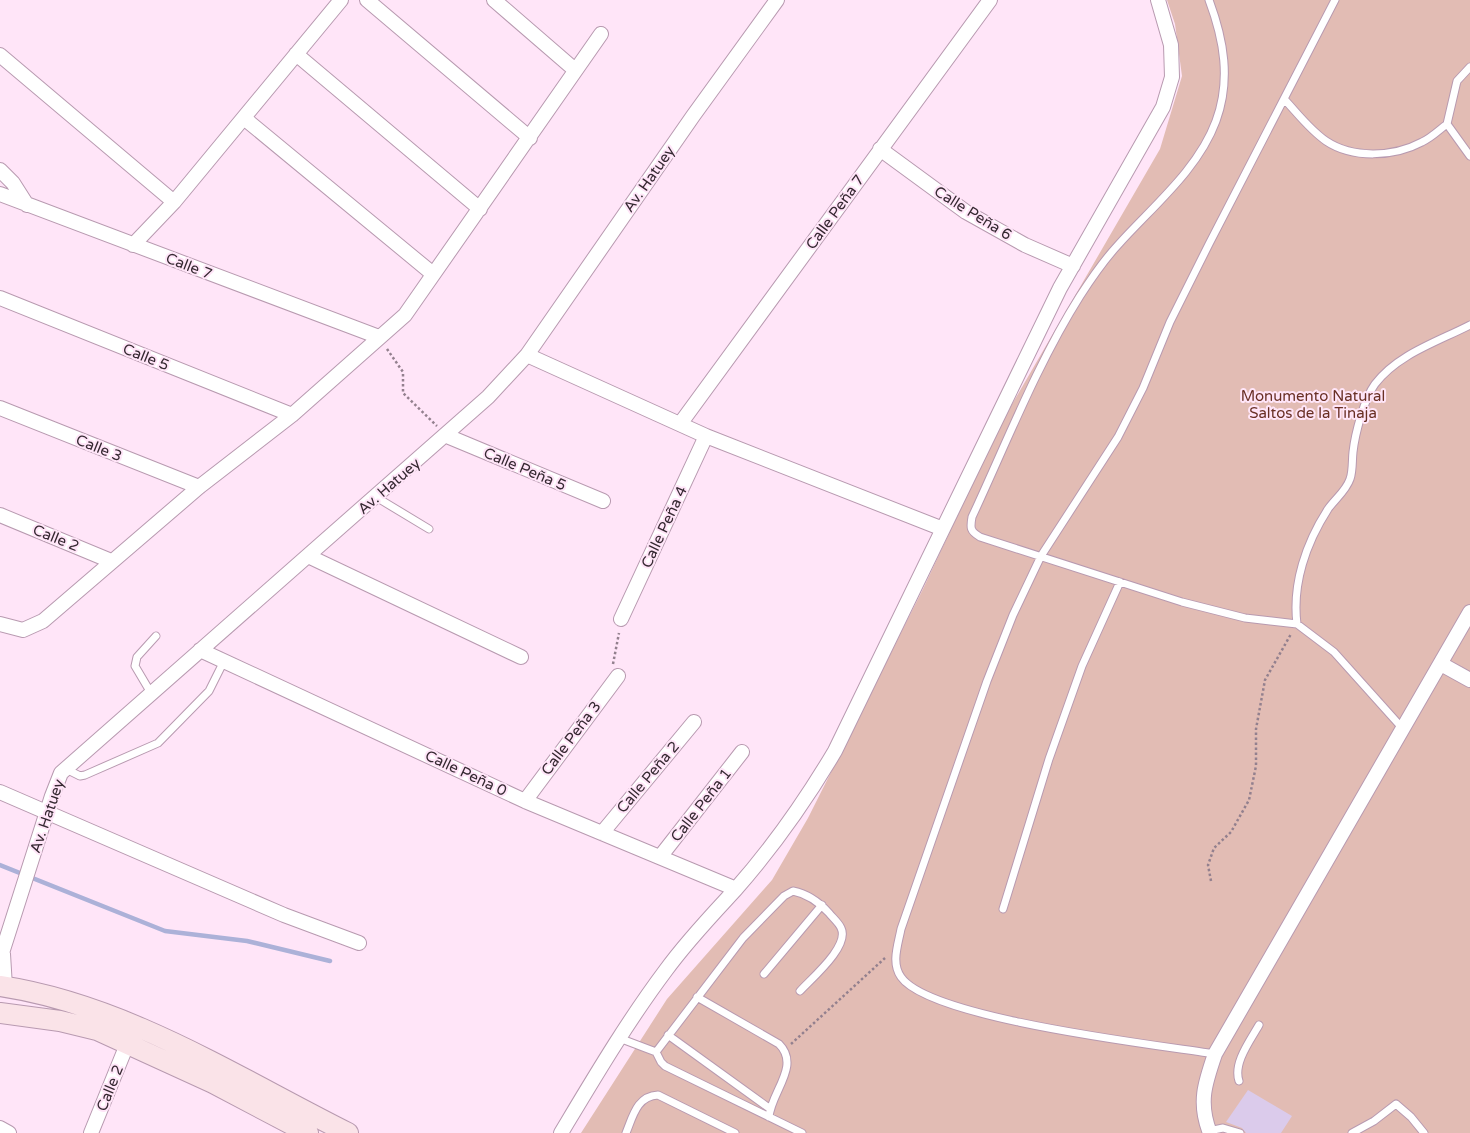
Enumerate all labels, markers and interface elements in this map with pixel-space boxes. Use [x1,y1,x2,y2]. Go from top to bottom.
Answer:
street label: Av. Hatuey [620,142,678,216]
street label: Calle Peña 7 [802,171,868,253]
street label: Calle Peña 6 [931,182,1015,244]
street label: Calle 7 [163,249,215,283]
street label: Calle 5 [120,340,172,374]
park label: Monumento Natural Saltos de la Tinaja [1241,387,1385,422]
street label: Calle 3 [73,431,125,465]
street label: Calle Peña 5 [481,444,569,494]
street label: Av. Hatuey [354,454,424,518]
street label: Calle Peña 4 [637,483,691,571]
street label: Calle 2 [30,521,82,555]
street label: Calle Peña 3 [537,697,605,779]
street label: Calle Peña 2 [613,738,683,816]
street label: Calle Peña 0 [422,746,510,800]
street label: Calle Peña 1 [667,765,735,845]
street label: Av. Hatuey [26,777,68,855]
street label: Calle 2 [93,1062,127,1114]

